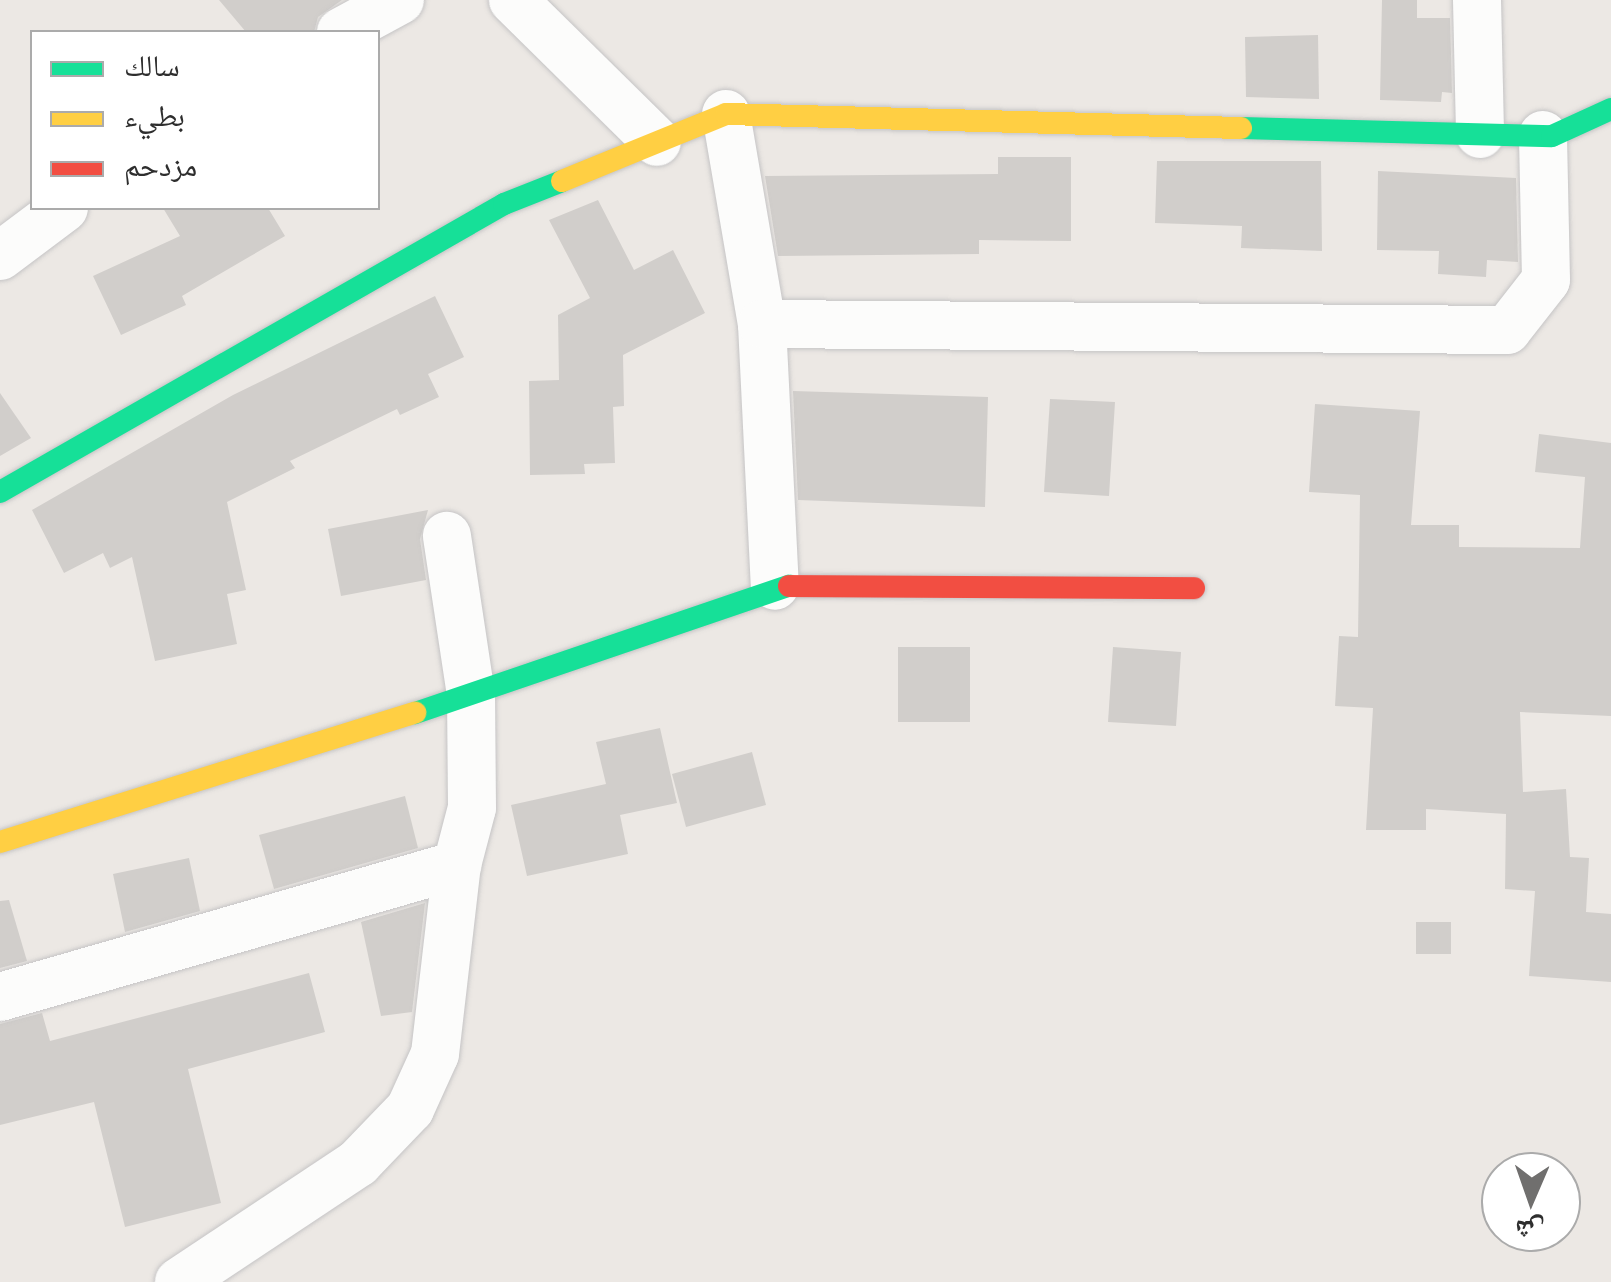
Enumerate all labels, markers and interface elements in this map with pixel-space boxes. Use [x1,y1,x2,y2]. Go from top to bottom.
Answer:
legend [30,30,380,210]
text: سالك [124,48,180,85]
text: بطيء [124,98,185,135]
text: مزدحم [124,148,197,185]
north arrow [1481,1152,1581,1252]
text: ش [1515,1212,1545,1247]

